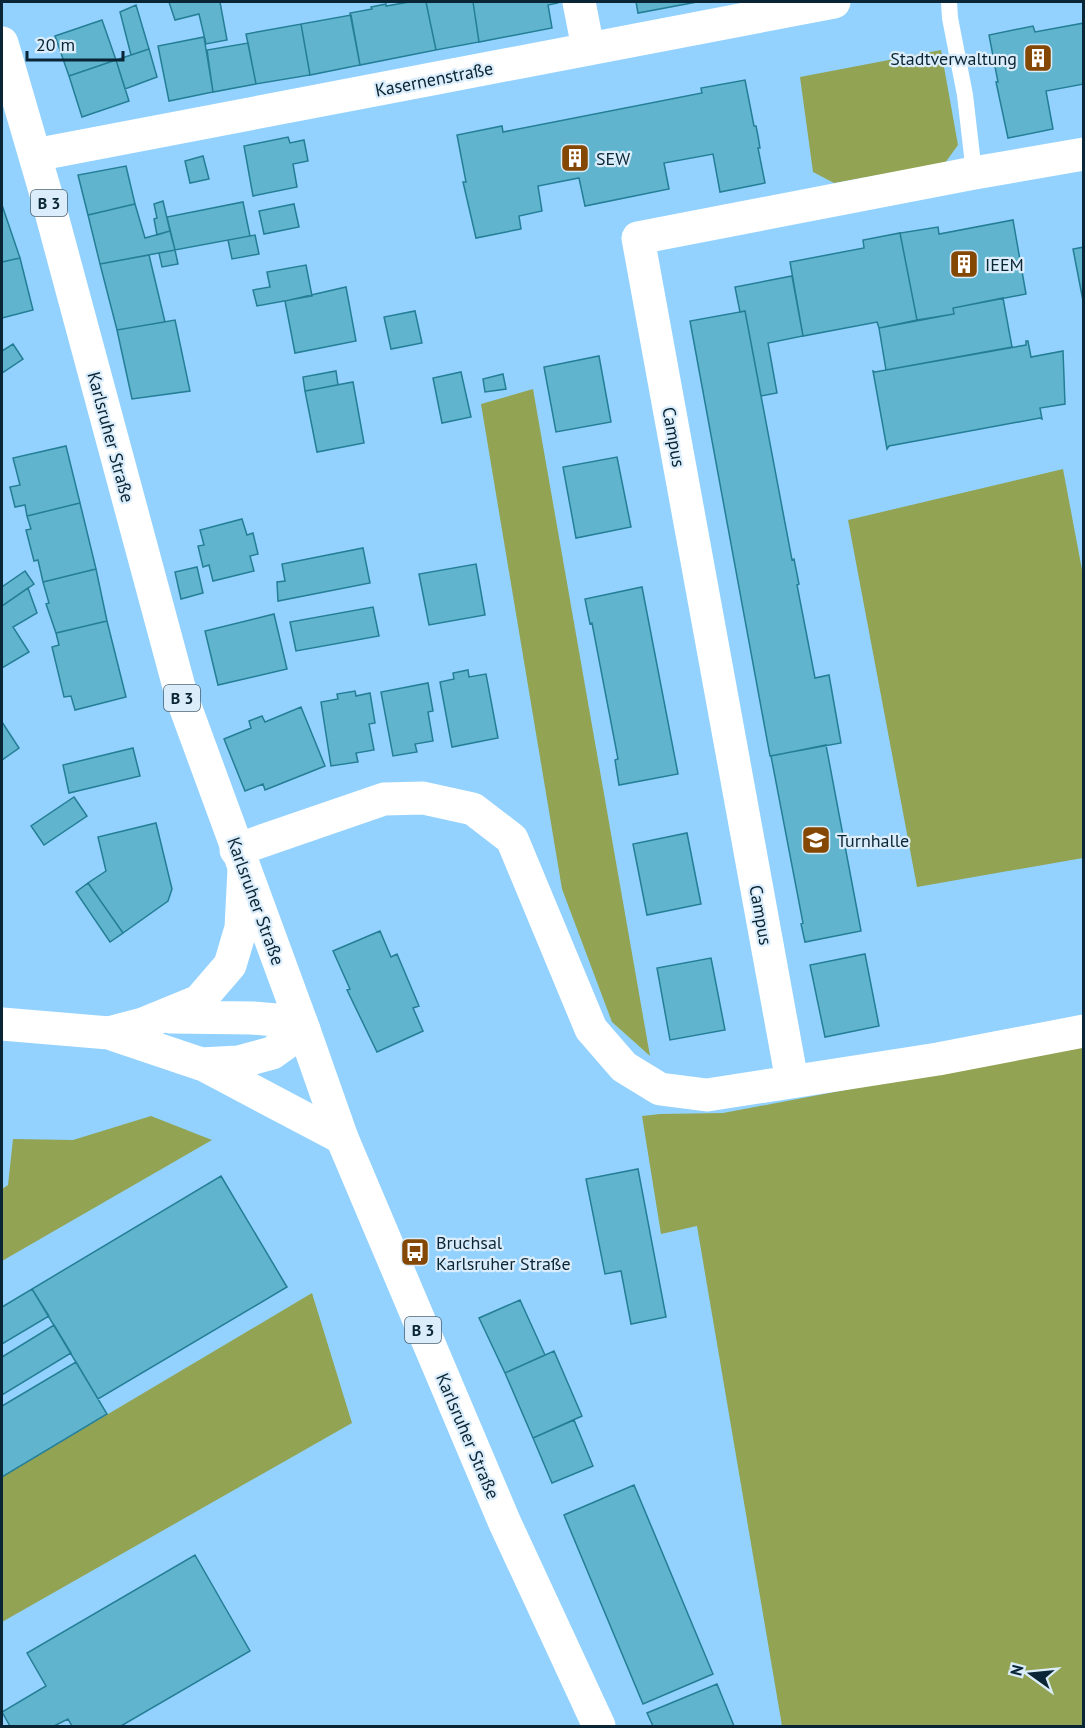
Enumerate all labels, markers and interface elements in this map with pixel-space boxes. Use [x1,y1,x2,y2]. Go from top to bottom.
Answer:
scale bar [27,24,123,62]
text: 20 m [36,33,75,56]
building icon: Stadtverwaltung [1022,42,1054,74]
place label: Stadtverwaltung [890,47,1017,70]
street label: Kasernenstraße [373,56,495,102]
building icon: SEW [559,142,591,174]
place label: SEW [596,147,630,170]
road number: B 3 [31,190,67,216]
building icon: IEEM [948,248,980,280]
place label: IEEM [985,253,1024,276]
street label: Karlsruher Straße [82,369,140,505]
street label: Campus [657,405,691,469]
road number: B 3 [164,685,200,711]
school or university icon: Turnhalle [800,824,832,856]
place label: Turnhalle [837,829,909,852]
street label: Karlsruher Straße [222,834,290,968]
street label: Campus [744,883,778,947]
place label: Bruchsal Karlsruher Straße [436,1231,571,1275]
bus stop icon: Bruchsal Karlsruher Straße [399,1236,431,1268]
road number: B 3 [405,1317,441,1343]
street label: Karlsruher Straße [431,1370,505,1502]
north arrow [1001,1644,1061,1704]
text: N [1005,1662,1028,1678]

